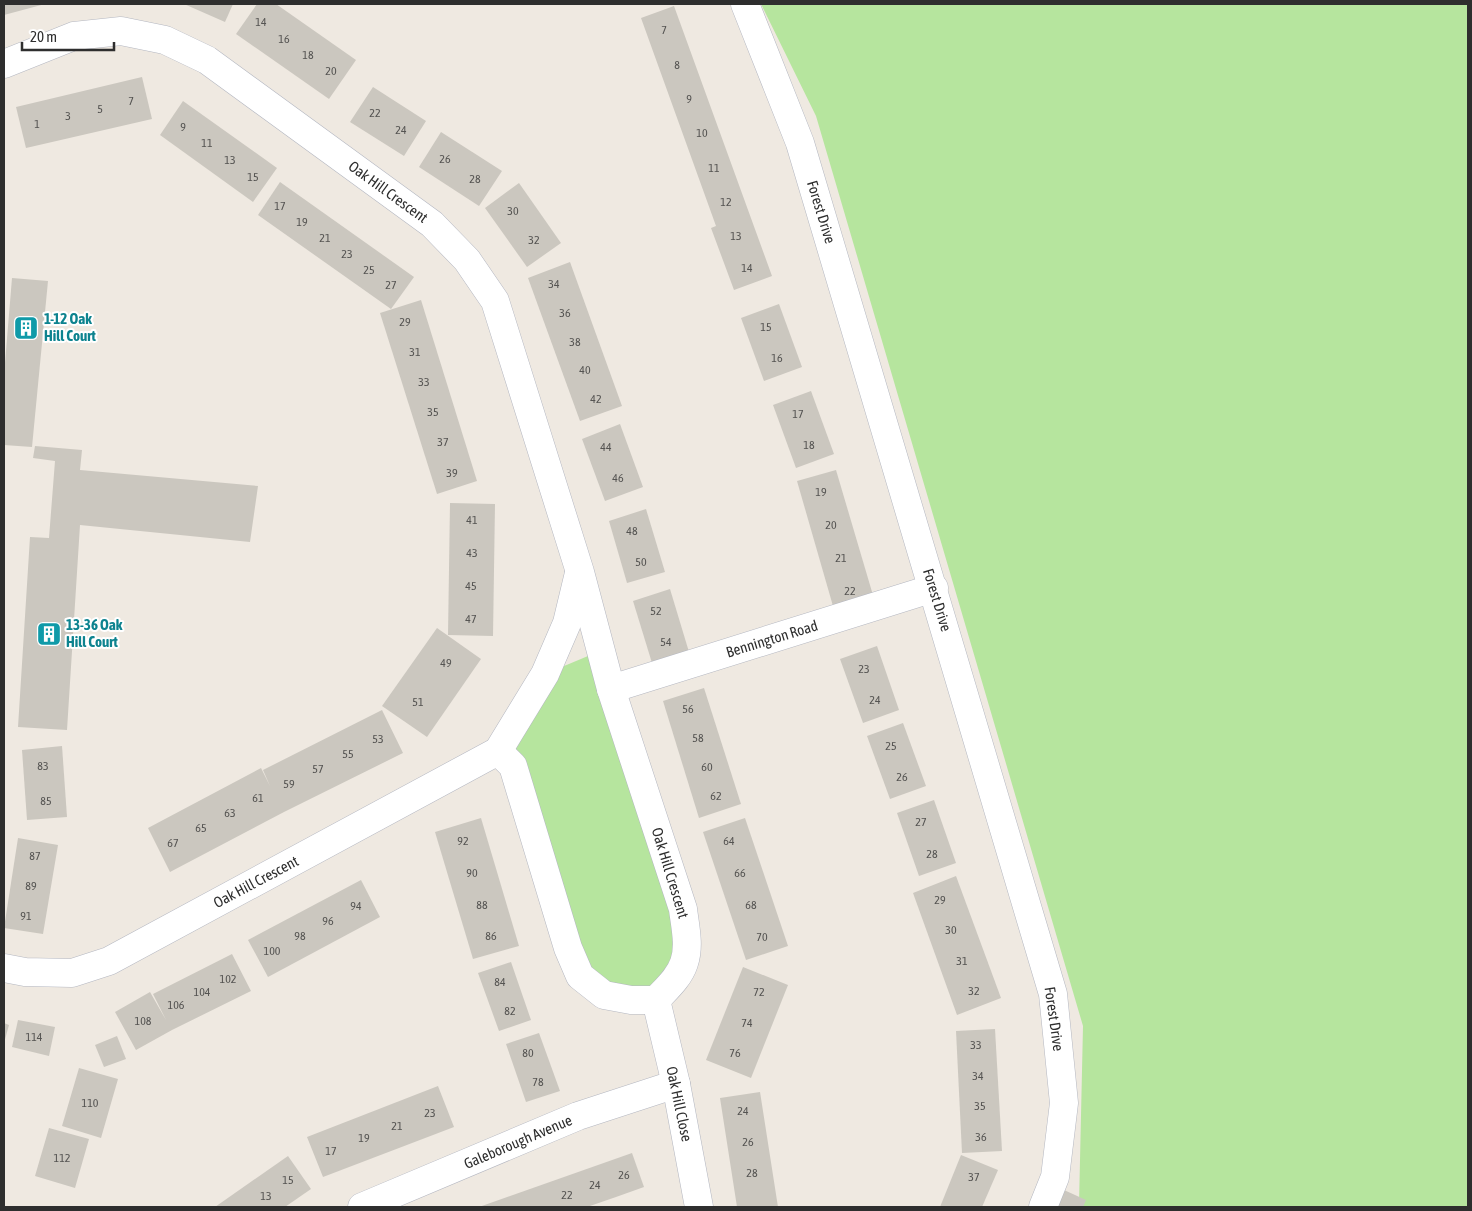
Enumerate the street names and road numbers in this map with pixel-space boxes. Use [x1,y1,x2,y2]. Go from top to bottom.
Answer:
street label: Oak Hill Crescent [345,157,431,226]
street label: Forest Drive [804,178,839,246]
street label: Forest Drive [920,566,955,634]
street label: Bennington Road [724,617,820,661]
street label: Oak Hill Crescent [649,826,692,920]
street label: Oak Hill Crescent [210,852,301,911]
street label: Forest Drive [1042,986,1067,1052]
street label: Oak Hill Close [663,1065,696,1143]
street label: Galeborough Avenue [461,1111,575,1172]

